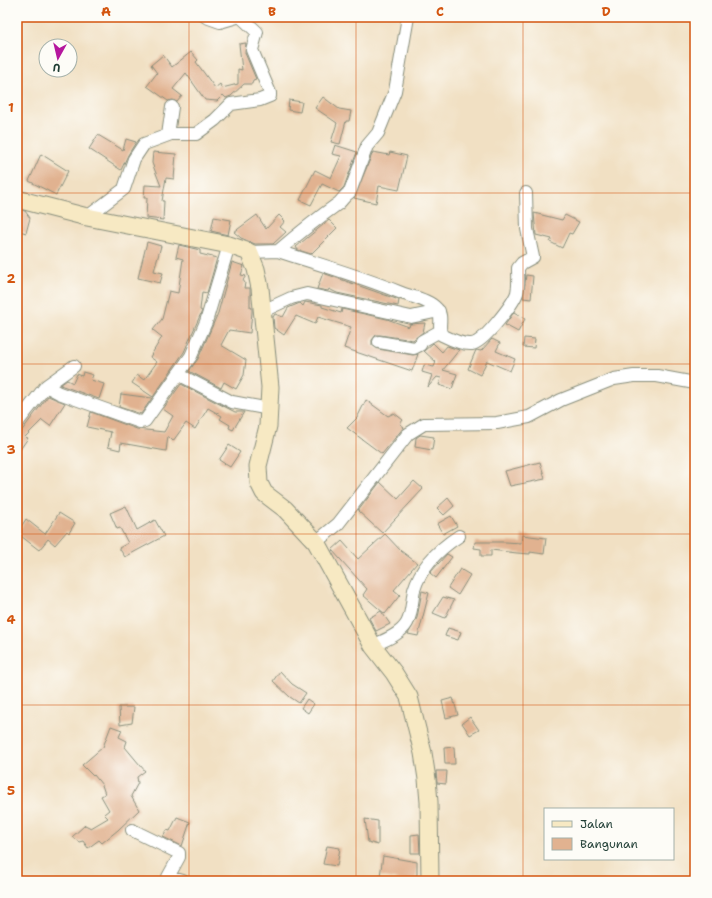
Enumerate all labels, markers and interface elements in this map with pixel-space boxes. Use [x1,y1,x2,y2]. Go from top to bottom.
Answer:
text: A [101,3,111,20]
text: B [268,3,276,20]
text: C [436,3,444,20]
text: D [601,3,611,20]
north arrow [38,38,78,78]
text: U [52,59,61,75]
text: 1 [8,99,14,116]
text: 2 [6,270,16,287]
text: 3 [6,441,16,458]
text: 4 [6,611,16,628]
text: 5 [7,782,15,799]
legend [544,808,674,860]
text: Jalan [580,816,613,832]
text: Bangunan [580,836,638,852]

